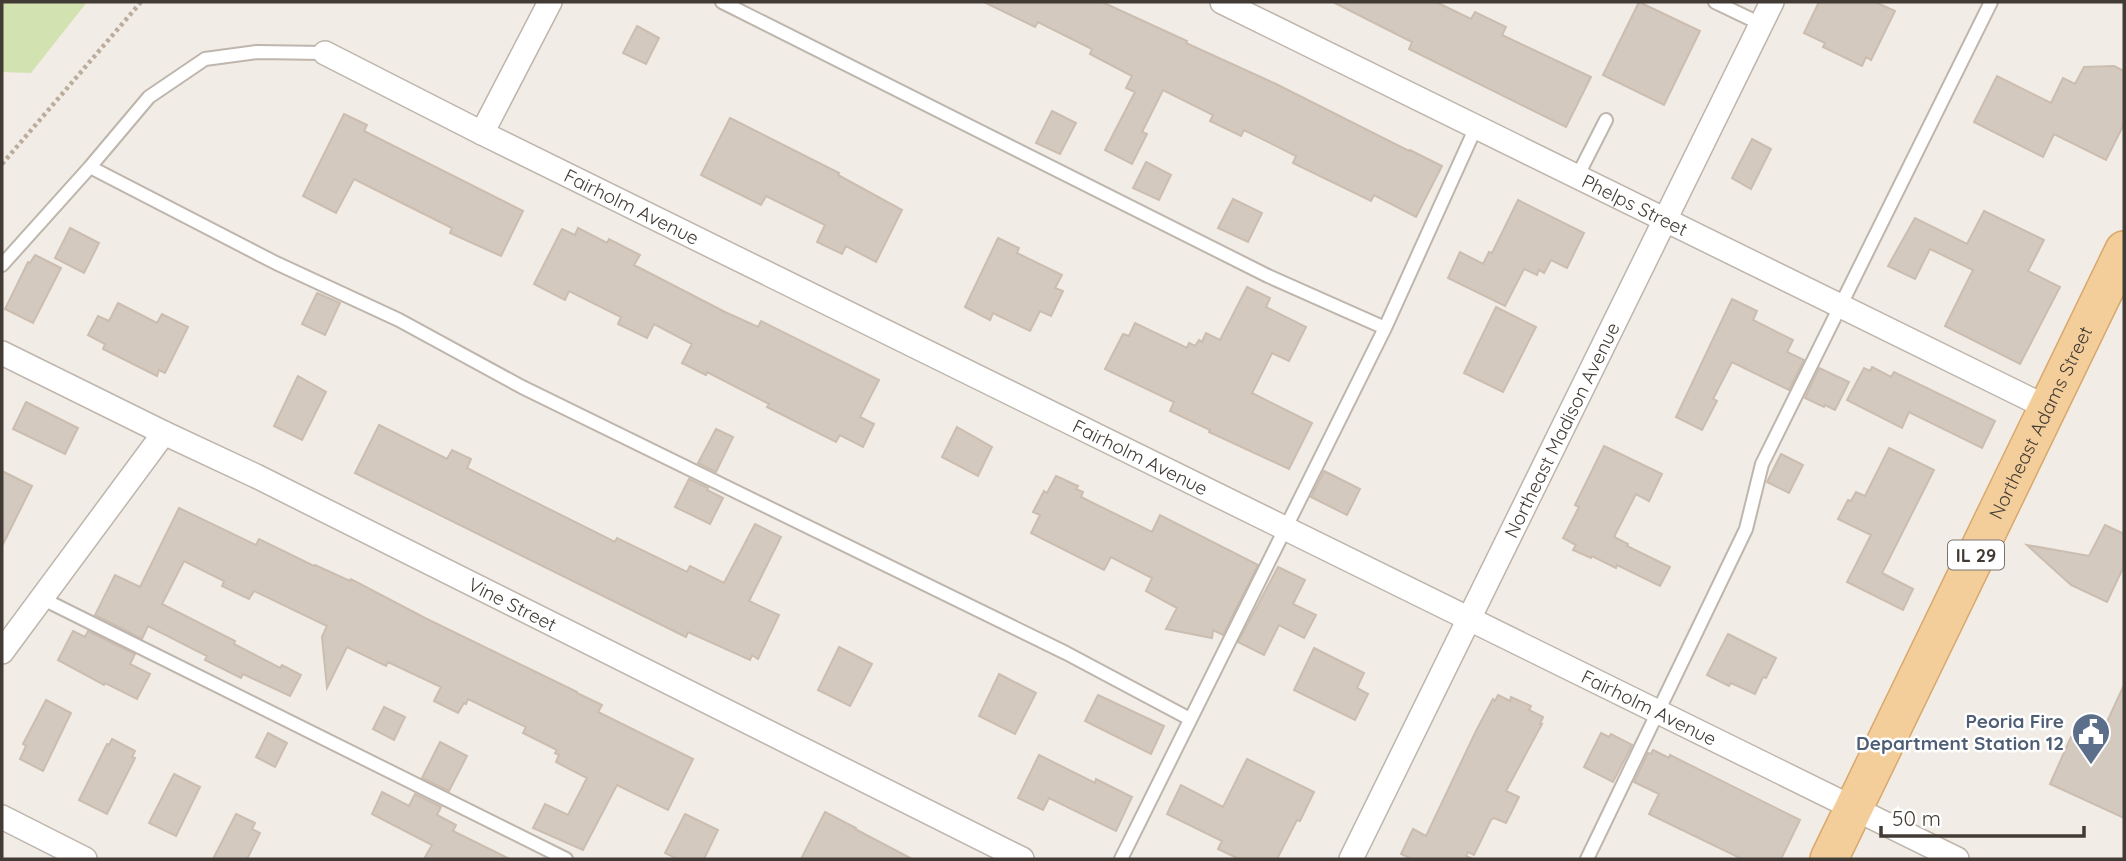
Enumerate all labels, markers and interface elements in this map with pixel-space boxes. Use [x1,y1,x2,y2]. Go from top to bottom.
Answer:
street label: Fairholm Avenue [560,163,703,250]
street label: Phelps Street [1578,169,1692,241]
street label: Northeast Madison Avenue [1499,318,1625,542]
street label: Northeast Adams Street [1984,322,2097,523]
street label: Fairholm Avenue [1069,414,1212,500]
road number: IL 29 [1948,540,2004,570]
street label: Vine Street [464,572,561,636]
street label: Fairholm Avenue [1578,664,1721,751]
place label: Peoria Fire Department Station 12 [1856,709,2064,755]
public building icon: Peoria Fire Department Station 12 [2070,711,2112,766]
scale bar [1881,794,2084,838]
text: 50 m [1892,805,1941,831]

